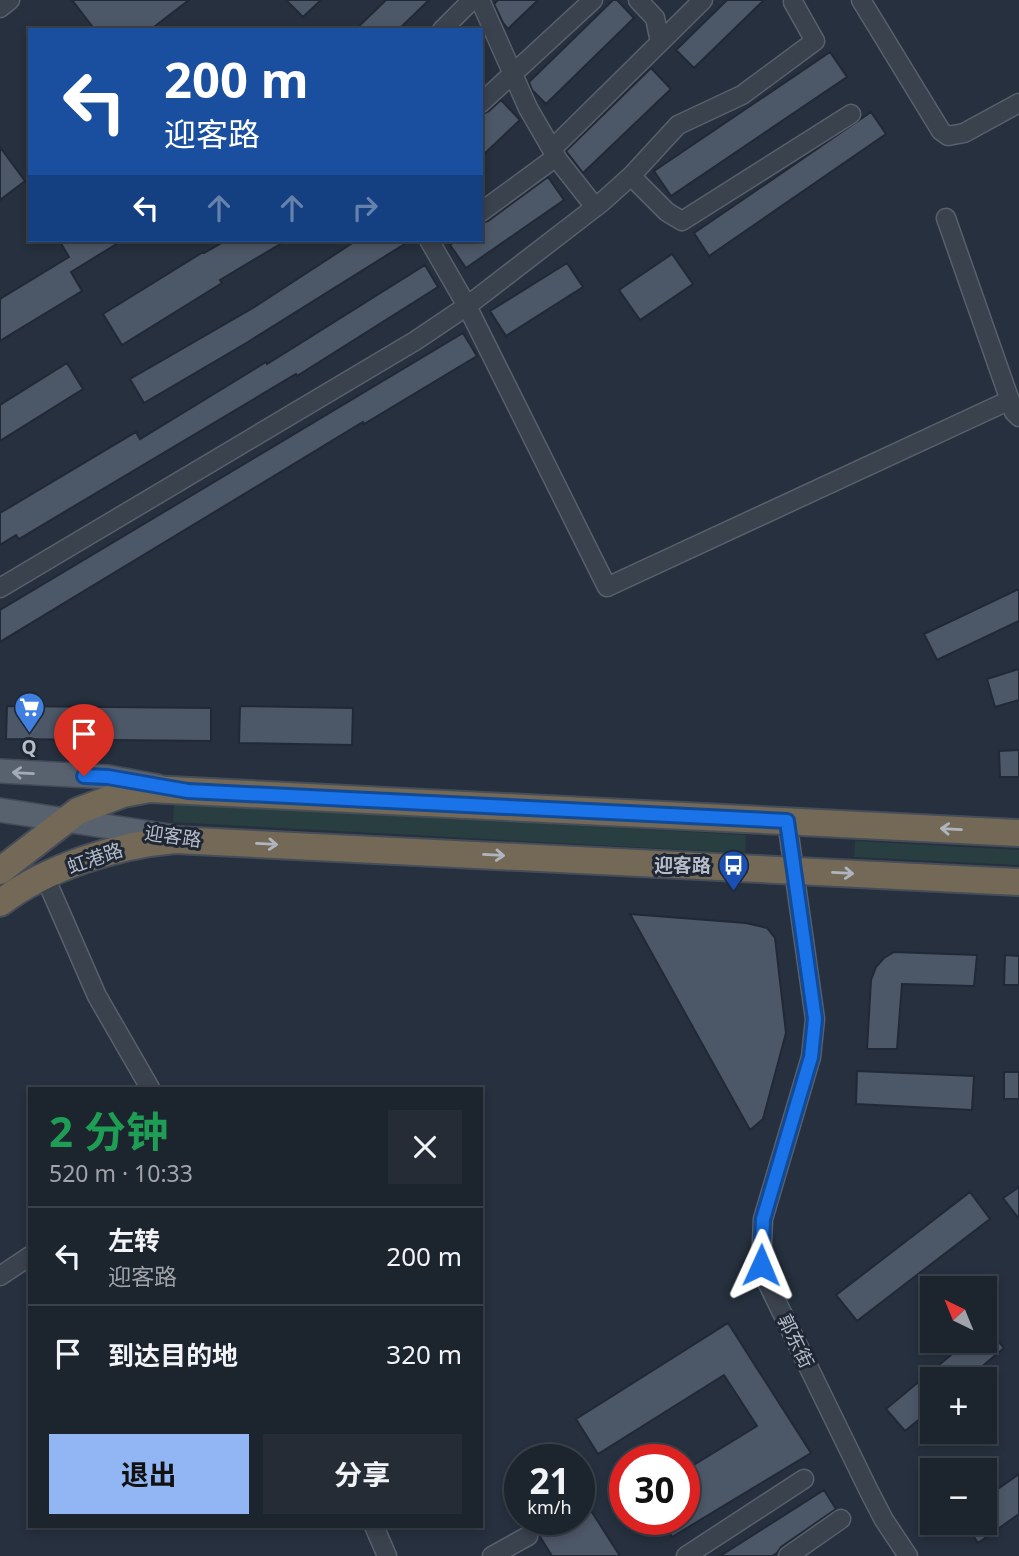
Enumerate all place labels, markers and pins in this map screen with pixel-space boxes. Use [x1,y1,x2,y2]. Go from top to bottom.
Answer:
supermarket icon: Q [12,691,46,735]
pin [54,704,114,776]
place label: Q [21,734,37,760]
bus stop icon: 迎客路 [717,848,751,892]
place label: 迎客路 [654,852,711,878]

